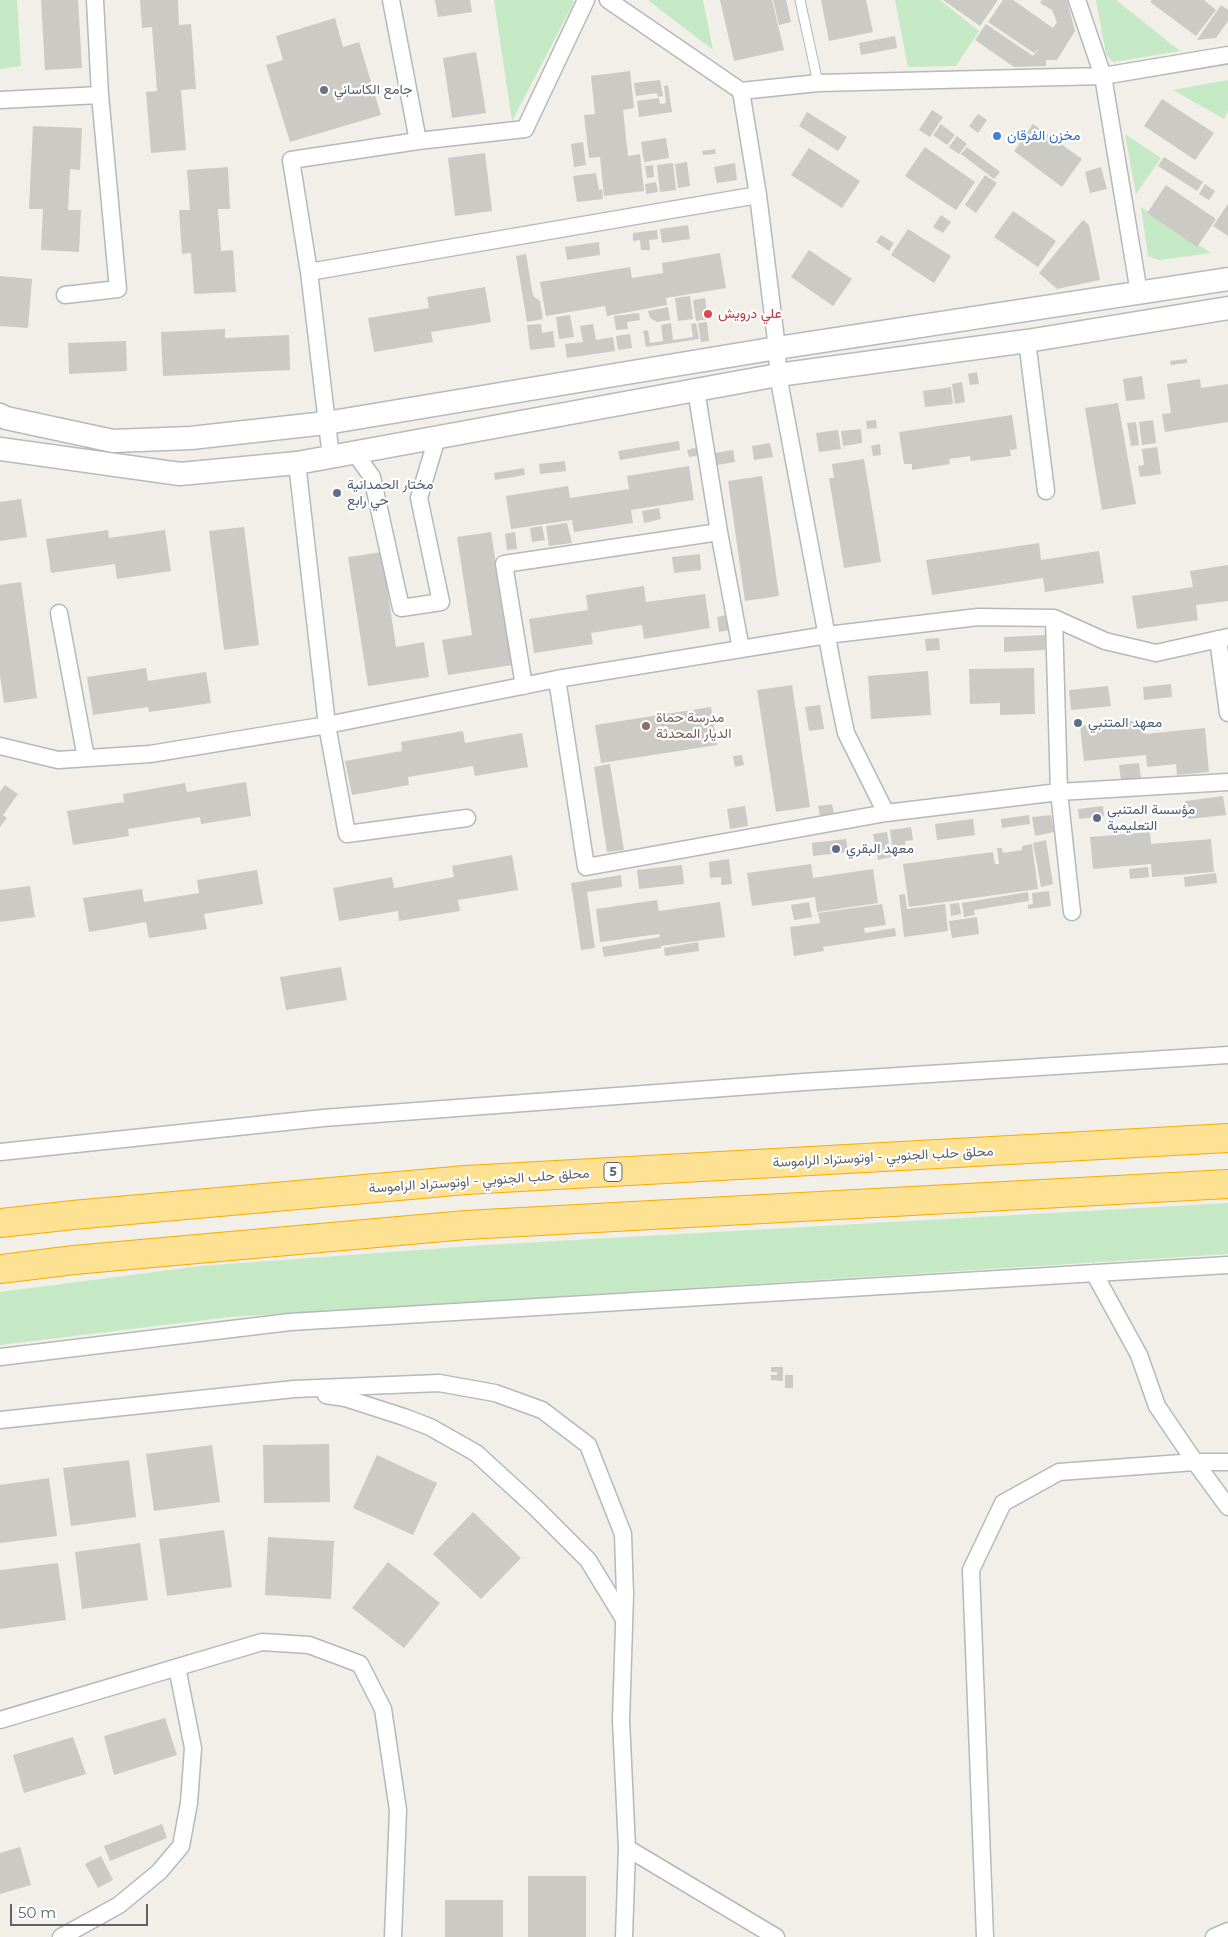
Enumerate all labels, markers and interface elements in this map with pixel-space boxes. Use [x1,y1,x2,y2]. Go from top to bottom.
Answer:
place label: جامع الكاساني [334,82,412,98]
marker: جامع الكاساني [318,84,330,96]
place label: مخزن الفرقان [1007,128,1080,144]
marker: مخزن الفرقان [991,130,1003,142]
place label: علي درويش [718,306,782,322]
marker: علي درويش [702,308,714,320]
place label: مختار الحمدانية حي رابع [347,477,433,510]
marker: مختار الحمدانية حي رابع [331,487,343,499]
place label: مدرسة حماة الديار المحدثة [656,710,731,742]
place label: معهد المتنبي [1088,715,1162,731]
marker: معهد المتنبي [1072,717,1084,729]
marker: مدرسة حماة الديار المحدثة [640,720,652,732]
place label: مؤسسة المتنبي التعليمية [1107,802,1195,834]
marker: مؤسسة المتنبي التعليمية [1091,812,1103,824]
place label: معهد البقري [846,841,914,857]
marker: معهد البقري [830,843,842,855]
street label: محلق حلب الجنوبي - اوتوستراد الراموسة [772,1143,994,1171]
road number: 5 [604,1162,622,1182]
street label: محلق حلب الجنوبي - اوتوستراد الراموسة [368,1165,590,1197]
scale bar [12,1894,150,1926]
text: 50 m [18,1903,56,1922]

